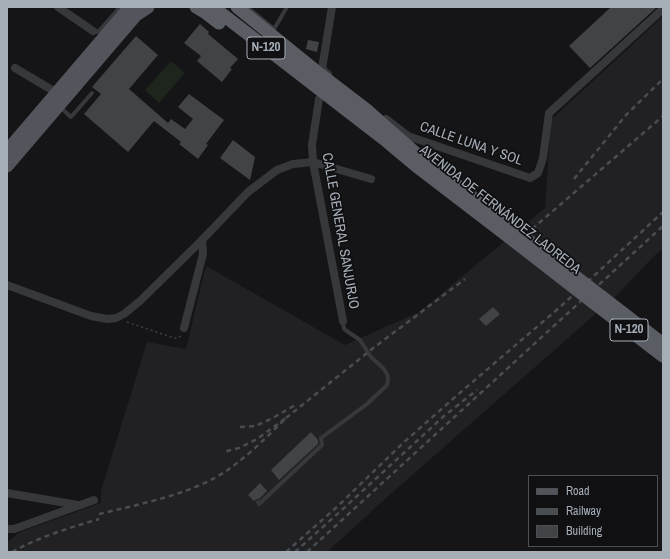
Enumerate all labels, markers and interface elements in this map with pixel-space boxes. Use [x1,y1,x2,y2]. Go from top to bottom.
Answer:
road number: N-120 [247,37,285,59]
street label: CALLE LUNA Y SOL [418,119,524,169]
street label: AVENIDA DE FERNÁNDEZ LADREDA [416,142,584,278]
street label: CALLE GENERAL SANJURJO [318,152,362,310]
road number: N-120 [610,319,648,341]
legend [528,475,658,547]
text: Road [566,483,590,499]
text: Railway [566,503,601,519]
text: Building [566,523,602,539]

